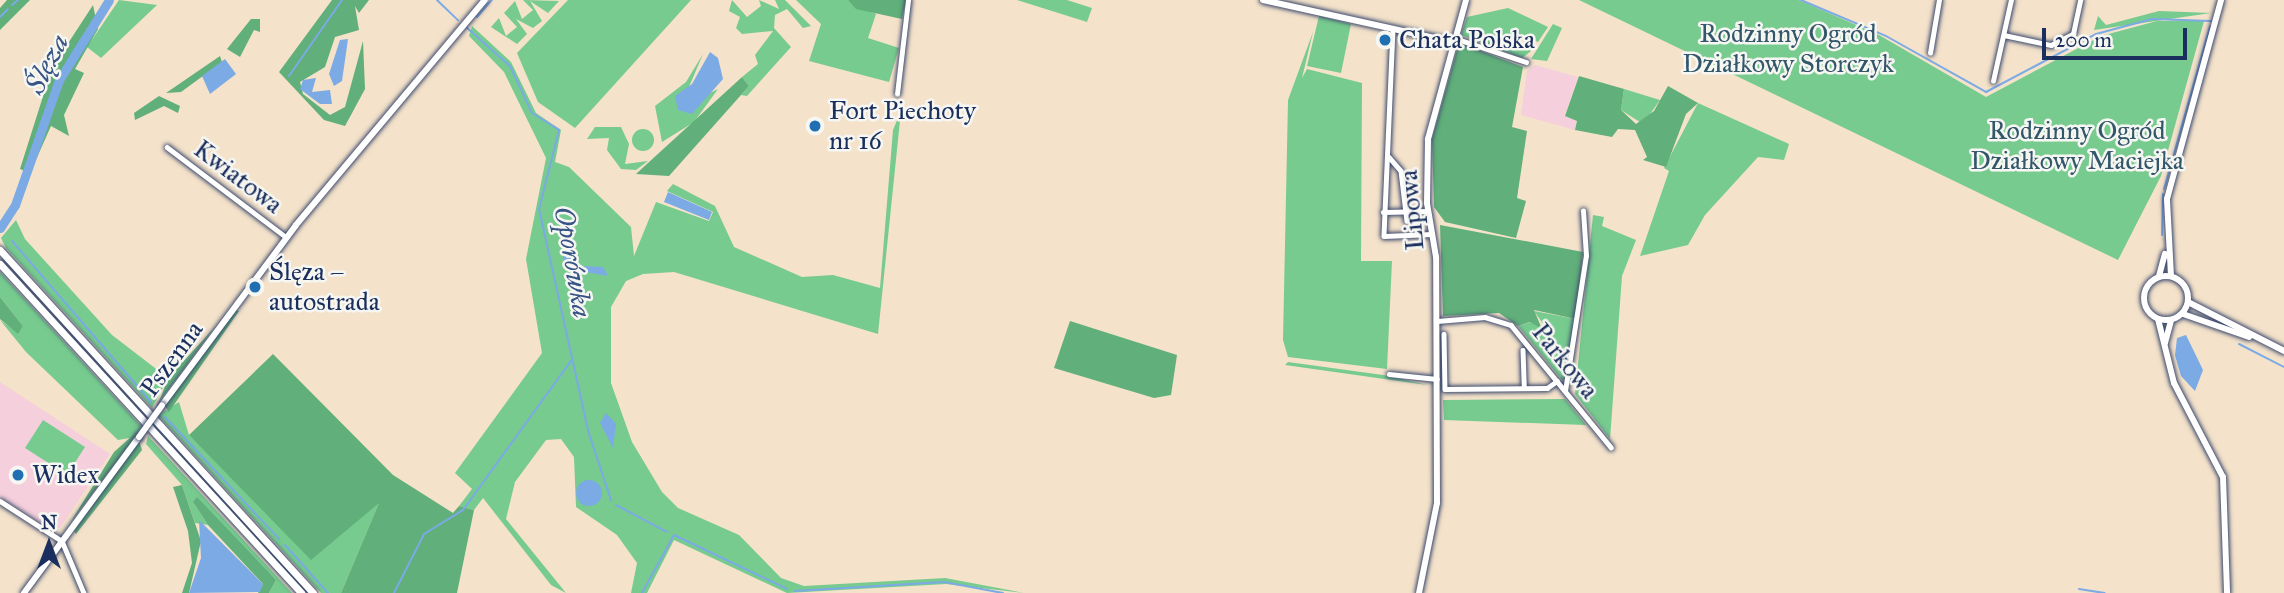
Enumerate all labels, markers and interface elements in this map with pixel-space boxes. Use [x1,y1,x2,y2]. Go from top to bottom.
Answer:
scale bar [2046,14,2191,58]
park label: Rodzinny Ogród Działkowy Storczyk [1682,18,1894,80]
place label: Chata Polska [1399,24,1535,56]
text: 200 m [2055,27,2112,53]
water label: Ślęza [18,28,76,100]
marker: Chata Polska [1377,32,1393,48]
place label: Fort Piechoty nr 16 [829,95,976,156]
park label: Rodzinny Ogród Działkowy Maciejka [1970,115,2184,176]
marker: Fort Piechoty nr 16 [807,118,823,134]
street label: Kwiatowa [187,134,289,220]
street label: Lipowa [1393,169,1431,251]
water label: Oporówka [547,204,599,320]
place label: Ślęza – autostrada [269,256,380,318]
marker: Ślęza – autostrada [247,279,263,295]
street label: Pszenna [134,315,210,403]
street label: Parkowa [1525,317,1605,405]
place label: Widex [32,459,99,491]
marker: Widex [10,467,26,483]
north arrow [14,509,84,579]
text: N [41,511,57,534]

